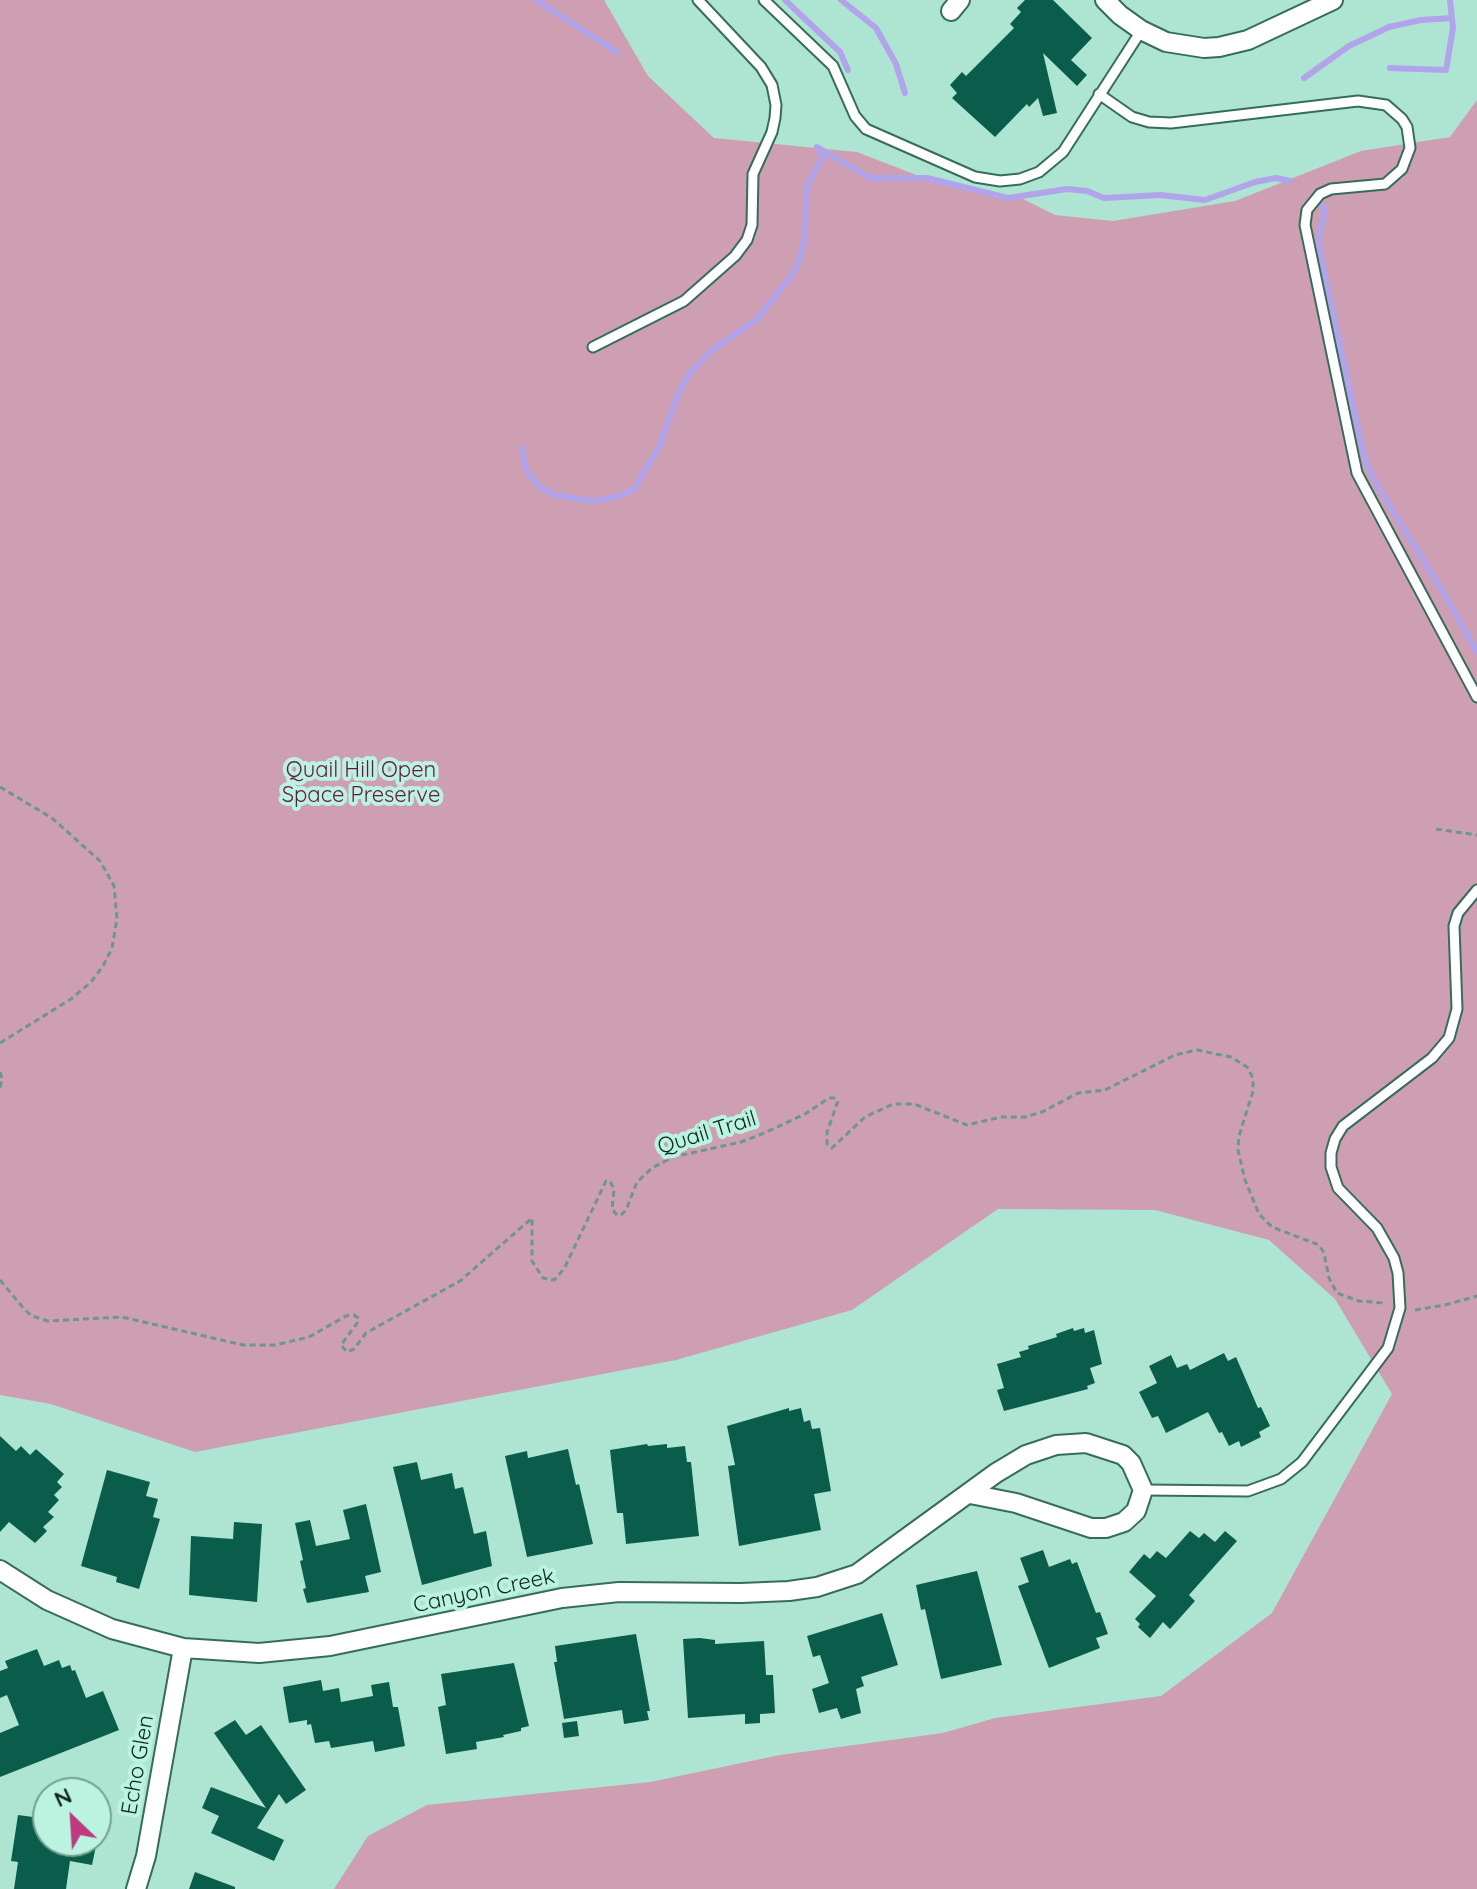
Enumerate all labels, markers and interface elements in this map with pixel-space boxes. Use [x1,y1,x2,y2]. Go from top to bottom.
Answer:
park label: Quail Hill Open Space Preserve [282,757,440,808]
street label: Quail Trail [654,1105,760,1161]
street label: Canyon Creek [411,1563,557,1619]
street label: Echo Glen [116,1713,160,1817]
north arrow [32,1777,112,1857]
text: N [49,1781,76,1813]

